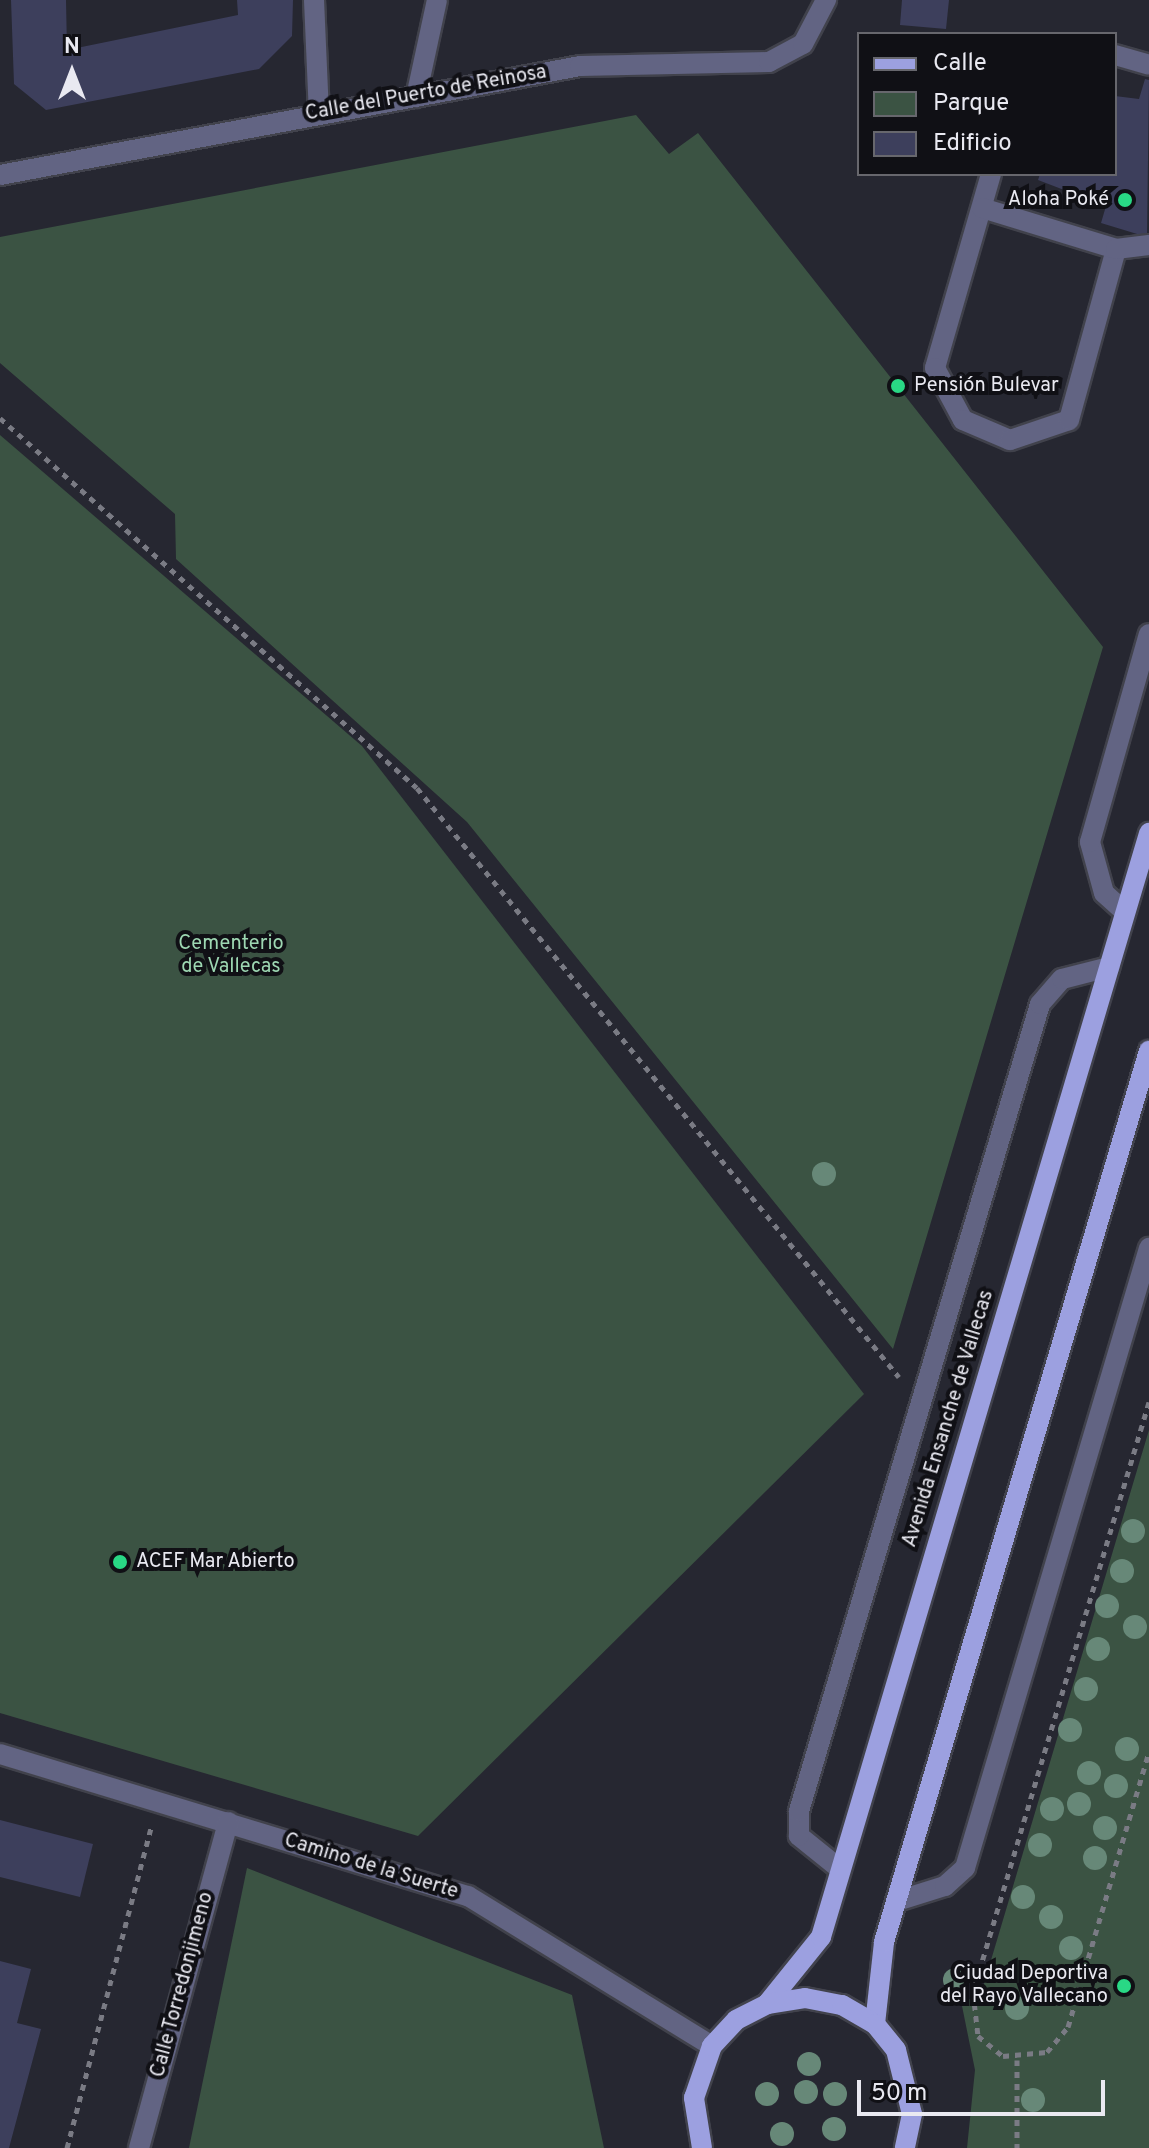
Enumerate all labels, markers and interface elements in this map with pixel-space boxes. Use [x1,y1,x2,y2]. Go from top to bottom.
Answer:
north arrow [32,32,112,112]
legend [857,32,1117,176]
text: N [64,34,80,61]
text: Calle [933,49,987,79]
street label: Calle del Puerto de Reinosa [303,61,549,127]
text: Parque [933,89,1009,119]
text: Edificio [933,129,1012,159]
place label: Aloha Poké [1008,188,1109,212]
marker: Aloha Poké [1116,191,1134,209]
place label: Pensión Bulevar [914,374,1059,398]
marker: Pensión Bulevar [889,377,907,395]
park label: Cementerio de Vallecas [178,933,284,980]
street label: Avenida Ensanche de Vallecas [898,1287,1000,1551]
place label: ACEF Mar Abierto [136,1550,295,1574]
marker: ACEF Mar Abierto [111,1553,129,1571]
street label: Camino de la Suerte [281,1829,461,1905]
street label: Calle Torredonjimeno [147,1889,219,2081]
place label: Ciudad Deportiva del Rayo Vallecano [939,1962,1108,2009]
marker: Ciudad Deportiva del Rayo Vallecano [1115,1977,1133,1995]
scale bar [861,2064,1109,2114]
text: 50 m [871,2079,927,2109]

